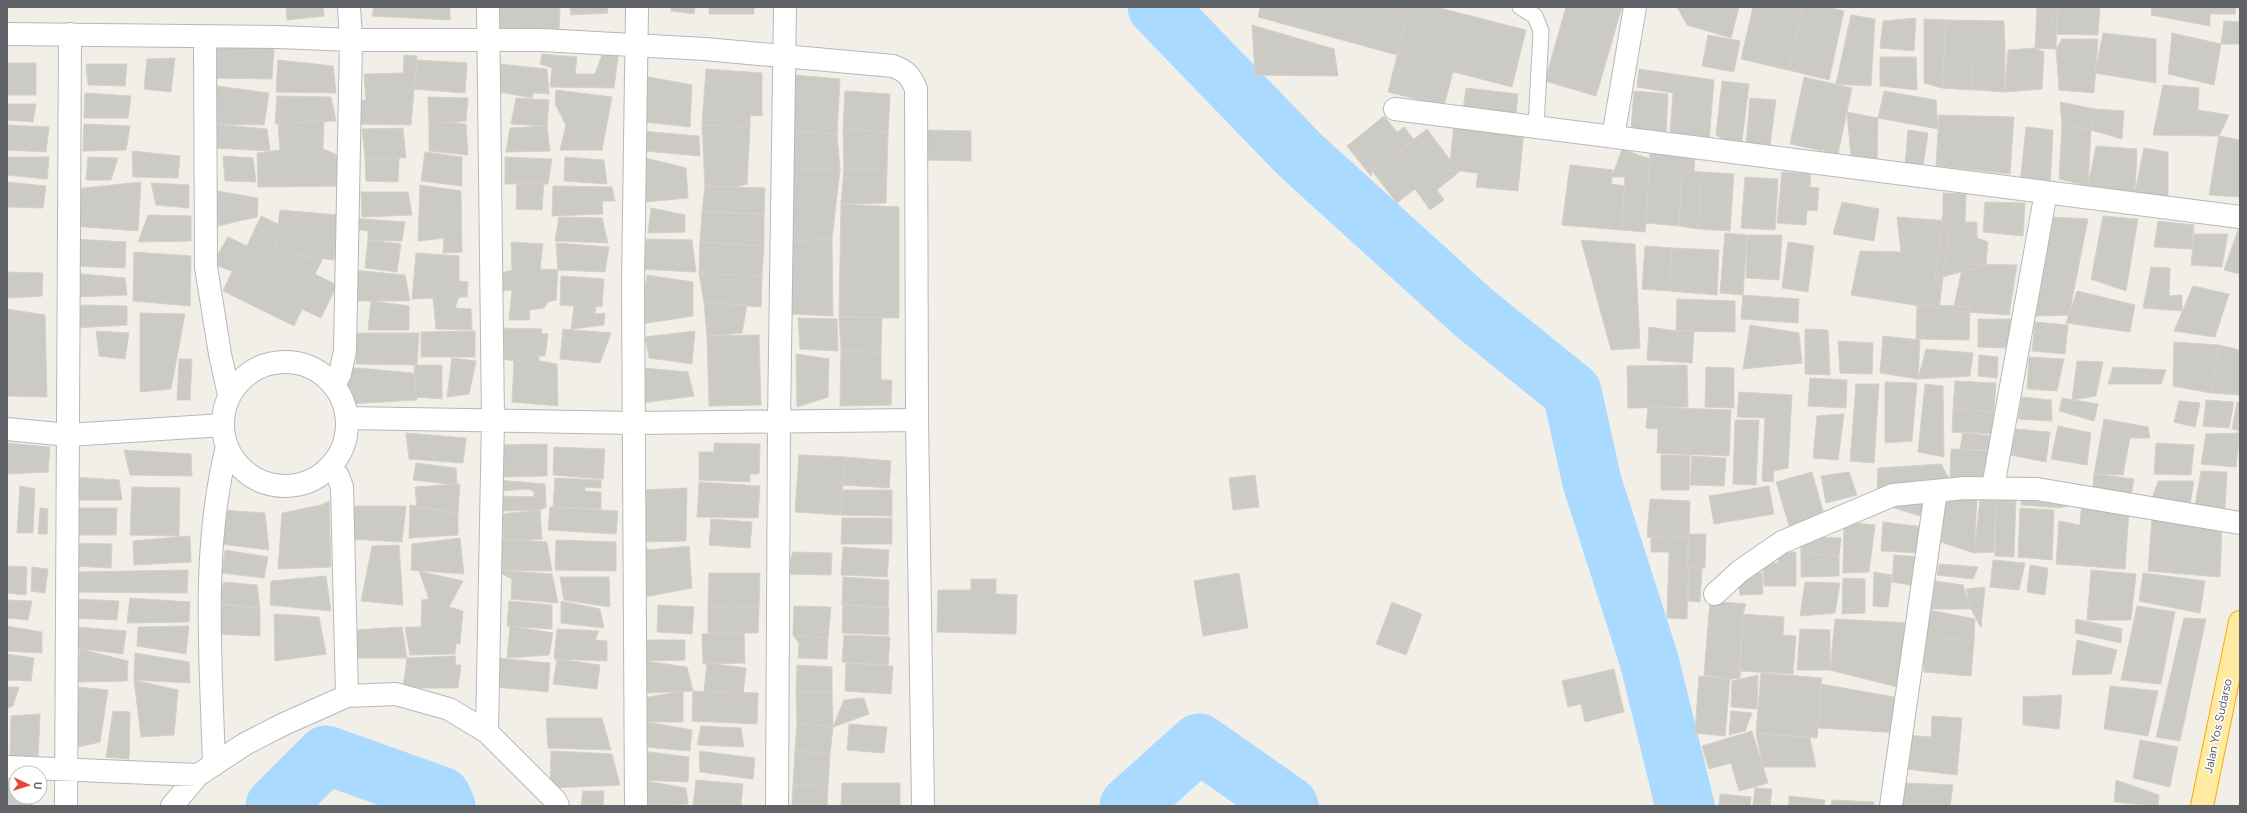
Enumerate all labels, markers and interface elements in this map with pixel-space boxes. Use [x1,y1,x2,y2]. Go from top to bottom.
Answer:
street label: Jalan Yos Sudarso [2201,677,2235,775]
north arrow [8,765,48,805]
text: U [31,781,44,790]

